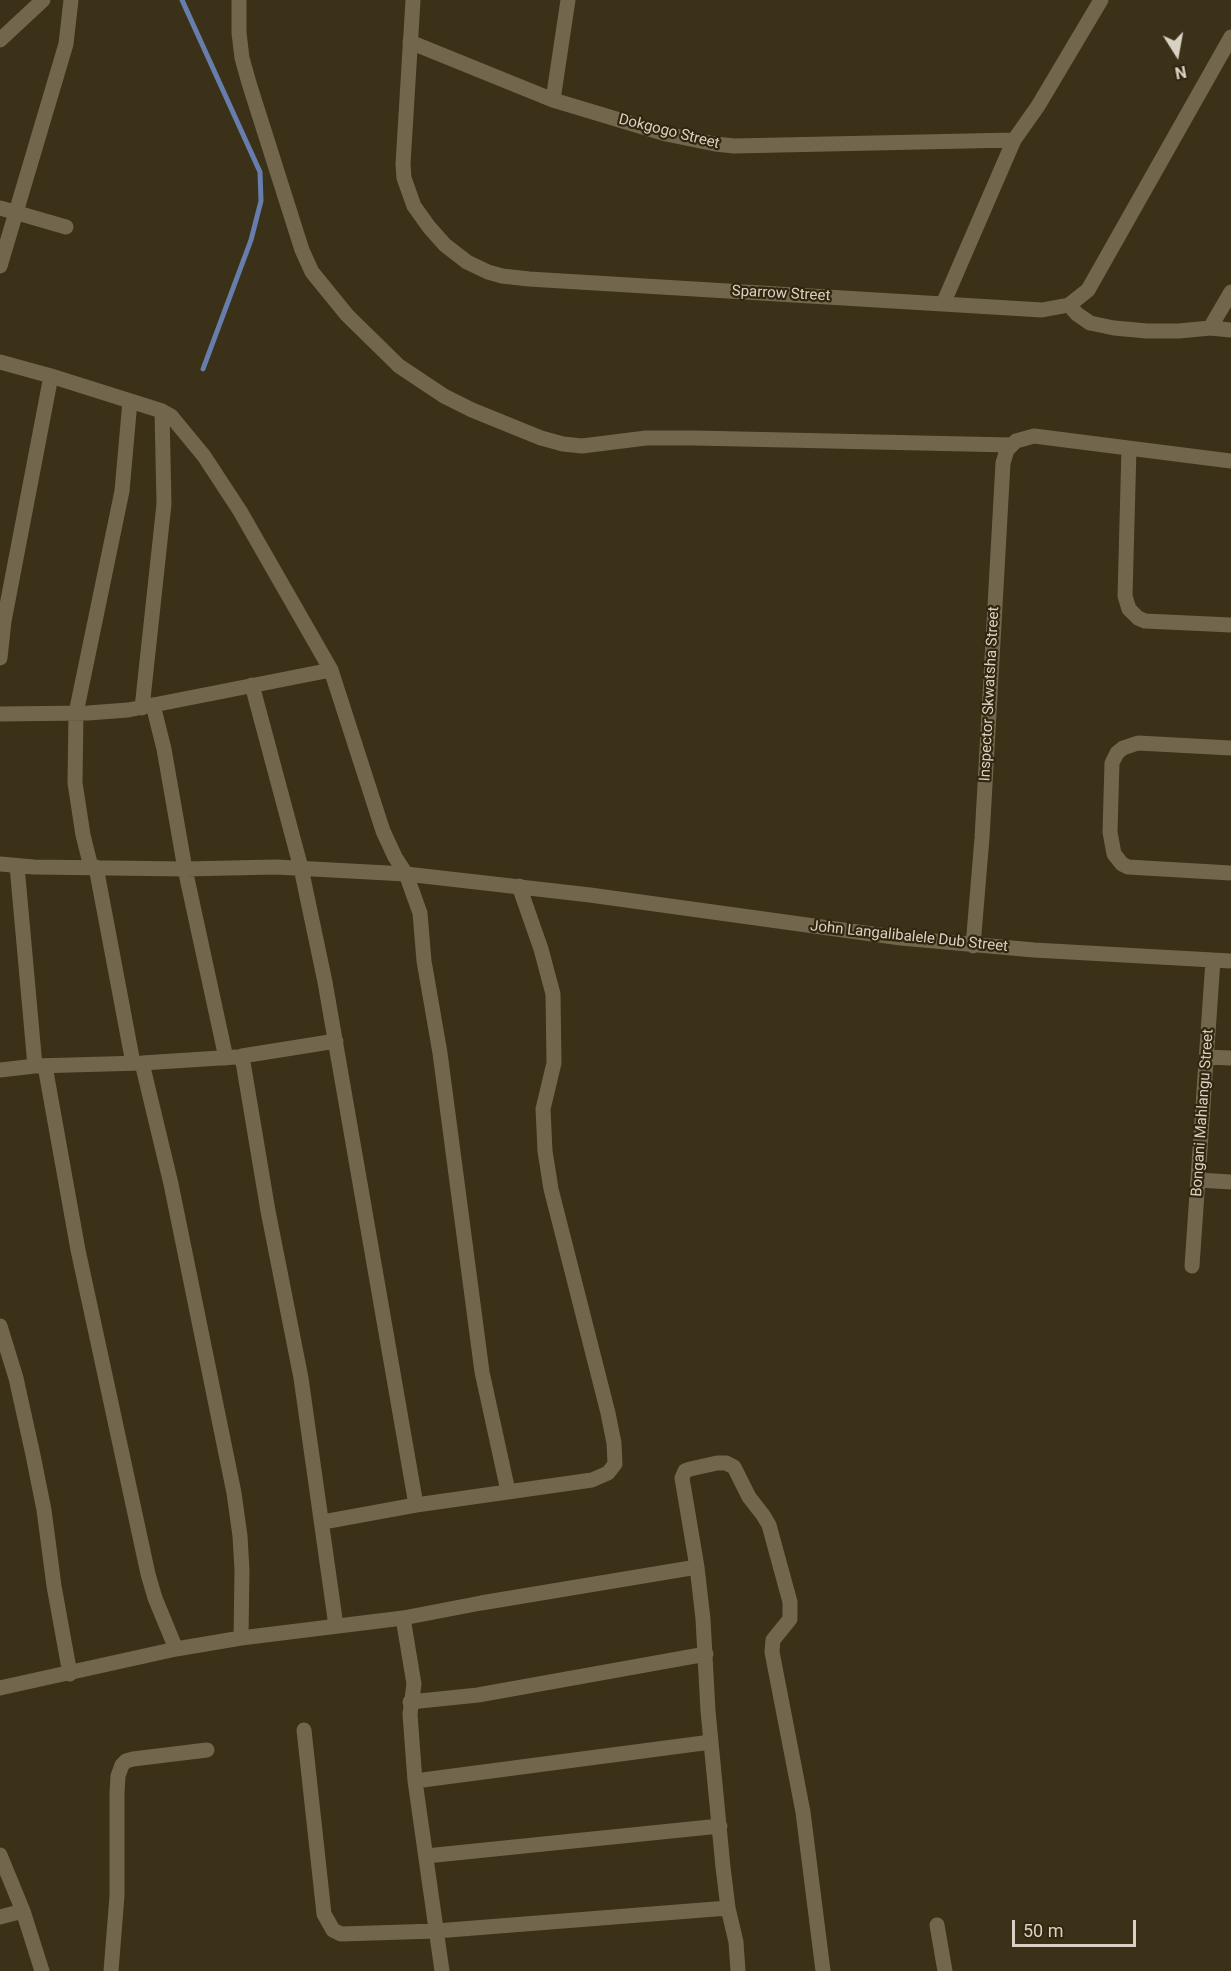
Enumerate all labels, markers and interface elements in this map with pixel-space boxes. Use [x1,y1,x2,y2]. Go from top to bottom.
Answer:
north arrow [1147,24,1207,84]
text: N [1173,62,1188,83]
street label: Dokgogo Street [617,111,721,153]
street label: Sparrow Street [731,282,831,306]
street label: Inspector Skwatsha Street [976,606,1004,782]
street label: John Langalibalele Dub Street [809,918,1009,956]
street label: Bongani Mahlangu Street [1188,1029,1218,1197]
scale bar [1015,1908,1140,1946]
text: 50 m [1023,1920,1063,1941]

